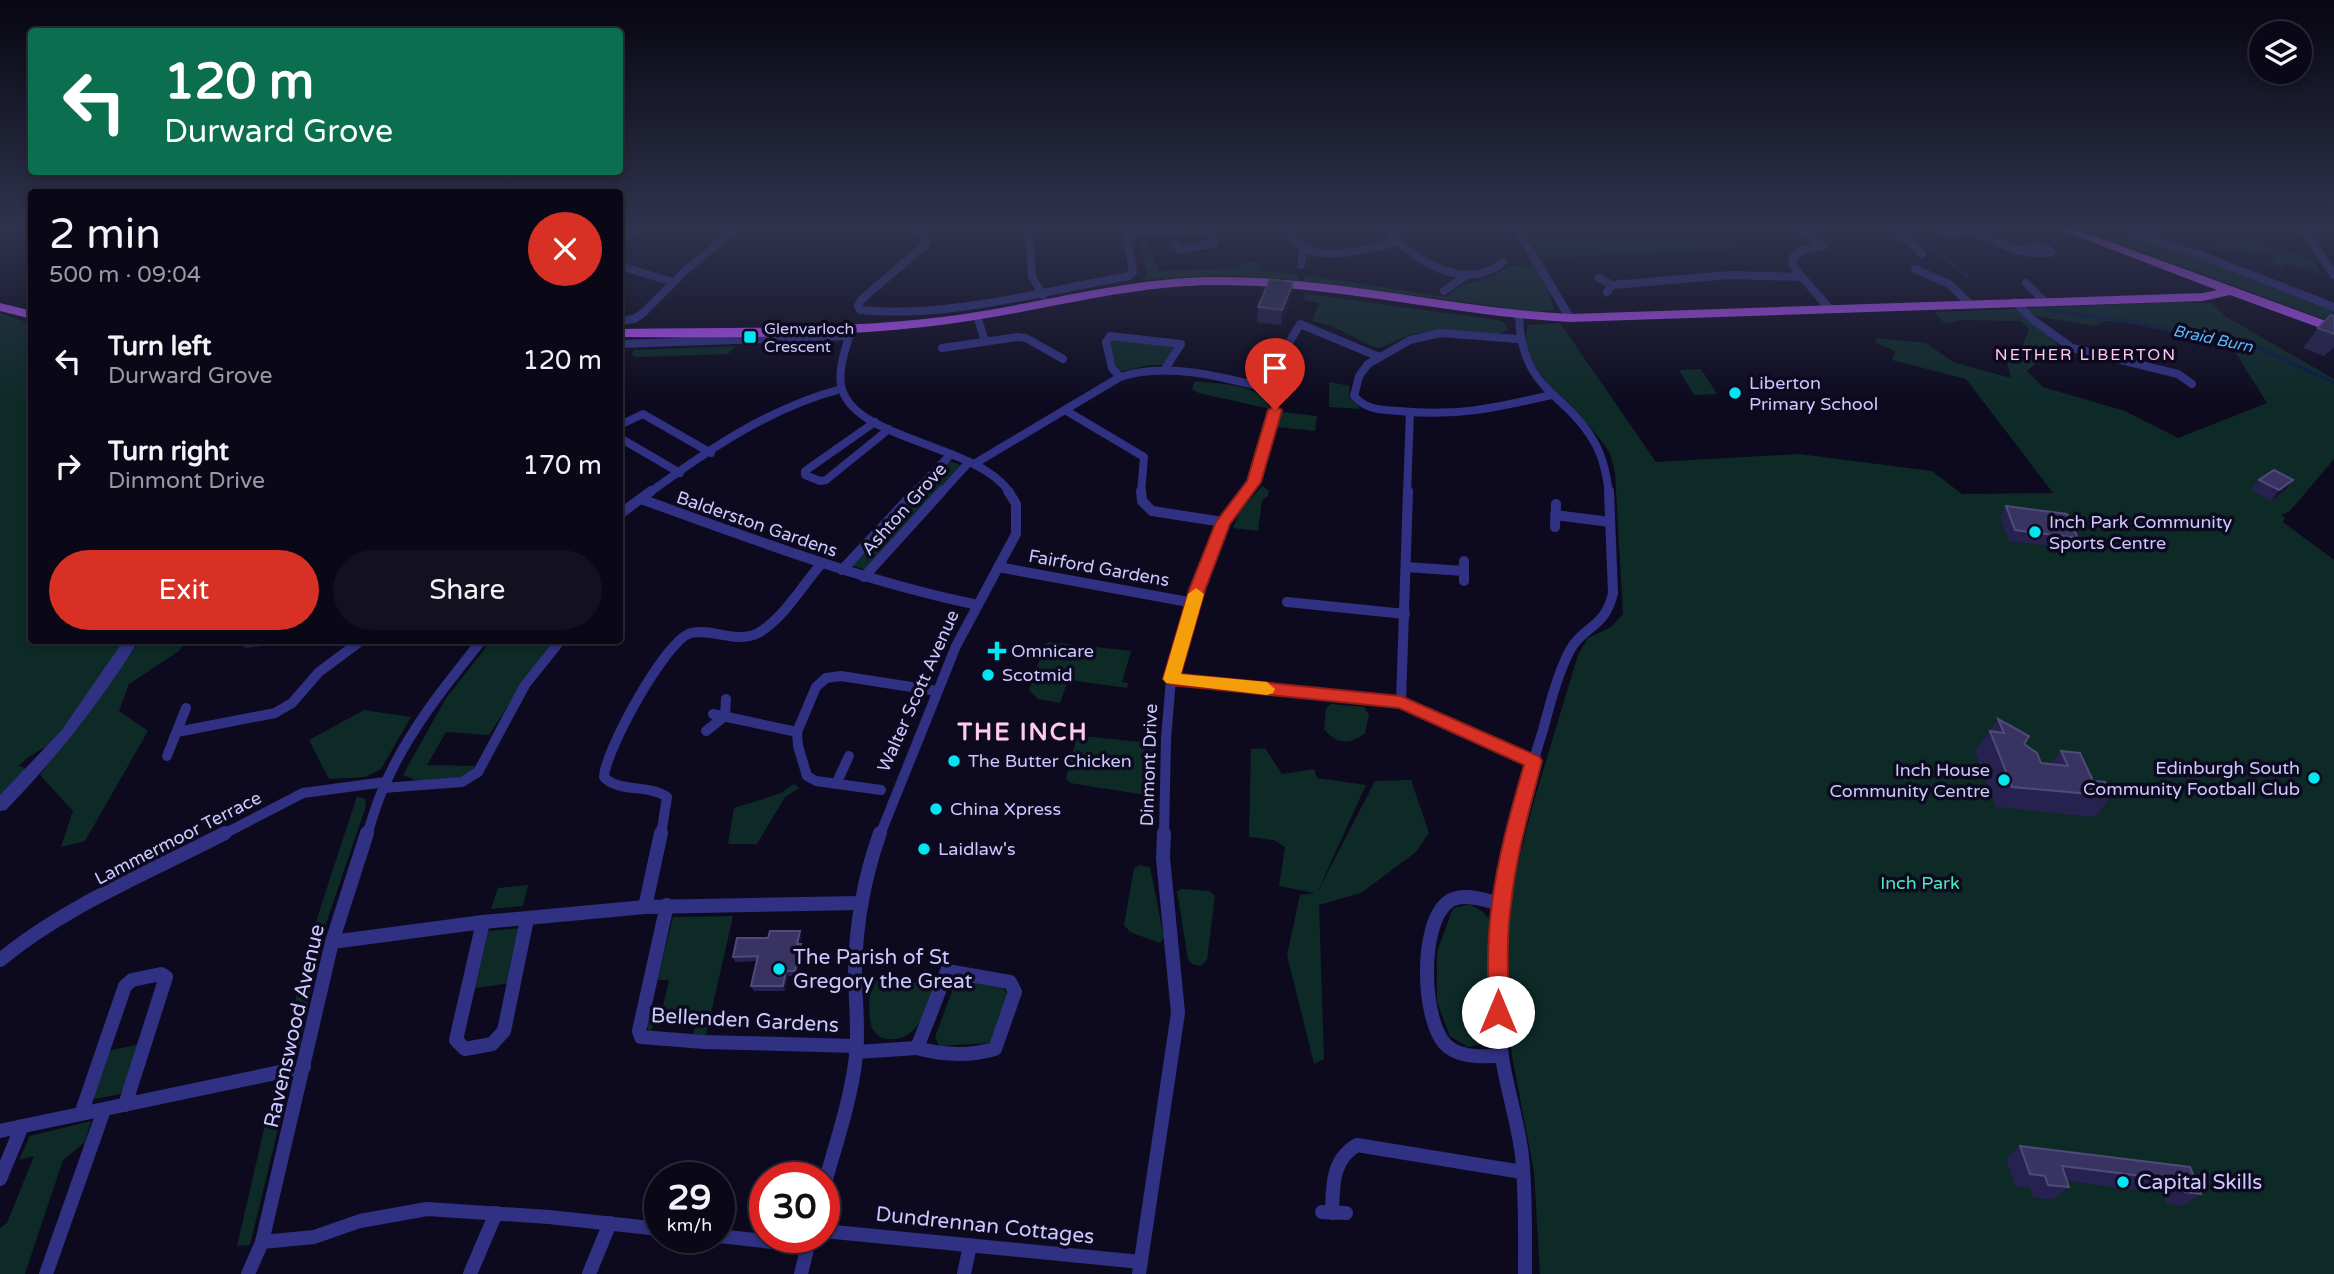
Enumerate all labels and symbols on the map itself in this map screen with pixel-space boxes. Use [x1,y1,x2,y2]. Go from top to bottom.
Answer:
place label: Glenvarloch Crescent [764,319,854,357]
water label: Braid Burn [2171,321,2256,357]
marker: Glenvarloch Crescent [742,329,758,345]
pin [1245,338,1305,410]
district label: NETHER LIBERTON [1995,345,2177,365]
place label: Liberton Primary School [1749,372,1878,415]
marker: Liberton Primary School [1727,385,1743,401]
street label: Ashton Grove [857,458,951,560]
street label: Balderston Gardens [674,486,840,562]
place label: Inch Park Community Sports Centre [2049,511,2233,554]
marker: Inch Park Community Sports Centre [2027,524,2043,540]
street label: Fairford Gardens [1027,545,1171,591]
street label: Walter Scott Avenue [872,607,964,775]
place label: Omnicare [1011,640,1094,662]
marker: Omnicare [989,643,1005,659]
place label: Scotmid [1002,664,1073,686]
marker: Scotmid [980,667,996,683]
street label: Dinmont Drive [1136,703,1162,827]
district label: THE INCH [956,718,1089,747]
place label: The Butter Chicken [968,750,1132,772]
marker: The Butter Chicken [946,753,962,769]
place label: Edinburgh South Community Football Club [2083,757,2300,800]
place label: Inch House Community Centre [1829,759,1990,802]
marker: Edinburgh South Community Football Club [2306,770,2322,786]
marker: Inch House Community Centre [1996,772,2012,788]
street label: Lammermoor Terrace [91,786,265,890]
place label: China Xpress [950,798,1061,820]
marker: China Xpress [928,801,944,817]
place label: Laidlaw's [938,838,1016,860]
marker: Laidlaw's [916,841,932,857]
park label: Inch Park [1880,872,1960,894]
street label: Ravenswood Avenue [259,922,330,1130]
place label: The Parish of St Gregory the Great [793,945,973,994]
marker: The Parish of St Gregory the Great [771,961,787,977]
position arrow [1461,975,1535,1049]
street label: Bellenden Gardens [650,1003,840,1038]
speed limit sign: 30 [749,1162,840,1253]
place label: Capital Skills [2137,1170,2262,1195]
marker: Capital Skills [2115,1174,2131,1190]
street label: Dundrennan Cottages [874,1202,1095,1249]

